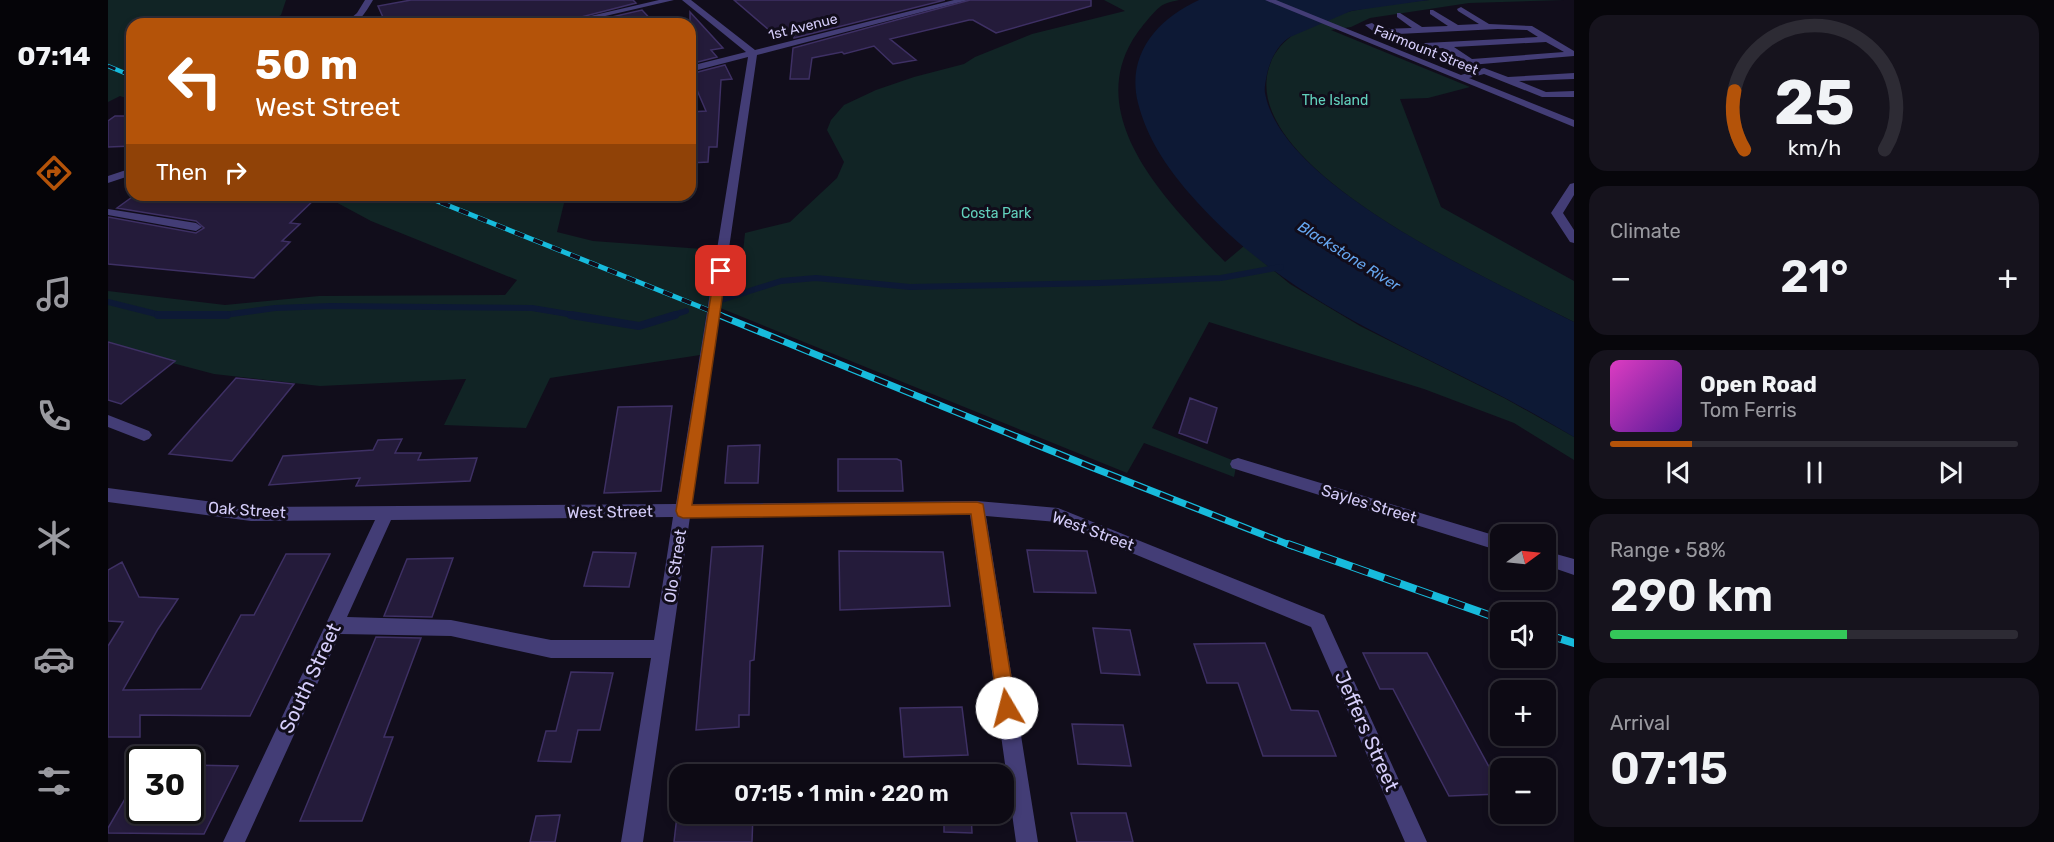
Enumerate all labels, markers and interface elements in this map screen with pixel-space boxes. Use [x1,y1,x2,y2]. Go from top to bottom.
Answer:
street label: 1st Avenue [767,10,839,44]
street label: Fairmount Street [1371,21,1481,79]
text: 07:14 [17,40,91,72]
text: 50 m [255,40,358,90]
icon: left [156,42,234,120]
text: 25 [1774,66,1854,140]
text: West Street [255,91,400,123]
park label: The Island [1302,92,1368,109]
text: km/h [1787,135,1841,160]
icon: directions [33,152,75,194]
icon: right [219,156,252,189]
text: Then [156,159,207,186]
park label: Costa Park [961,205,1032,222]
water label: Blackstone River [1295,217,1405,295]
text: Climate [1610,219,1681,243]
pin [695,245,746,296]
text: 21° [1780,250,1849,303]
icon: arrive [704,254,737,287]
text: − [1610,258,1631,297]
text: + [1997,258,2018,297]
icon: music [33,273,75,315]
text: Open Road [1700,371,1817,398]
icon: phone [33,395,75,437]
text: Tom Ferris [1700,398,1797,422]
icon: previous [1662,456,1695,489]
icon: pause [1798,456,1831,489]
icon: next [1934,456,1967,489]
street label: Sayles Street [1319,480,1419,528]
street label: Oak Street [207,498,287,522]
street label: West Street [567,502,653,522]
street label: West Street [1049,507,1137,555]
icon: climate [33,517,75,559]
north arrow [1490,524,1556,590]
map controls [1490,524,1556,824]
street label: Olo Street [660,528,690,604]
text: Range · 58% [1610,538,1726,562]
text: 290 km [1610,569,1773,622]
button: sound [1490,602,1556,668]
street label: South Street [274,619,346,737]
icon: car [33,638,75,680]
street label: Jeffers Street [1330,667,1404,795]
position arrow [975,676,1039,740]
button: + [1490,680,1556,746]
text: Arrival [1610,711,1670,735]
text: 07:15 [1610,742,1728,795]
speed limit sign: 30 [126,746,204,824]
button: − [1490,758,1556,824]
icon: filters [33,760,75,802]
text: 07:15 · 1 min · 220 m [734,780,949,807]

